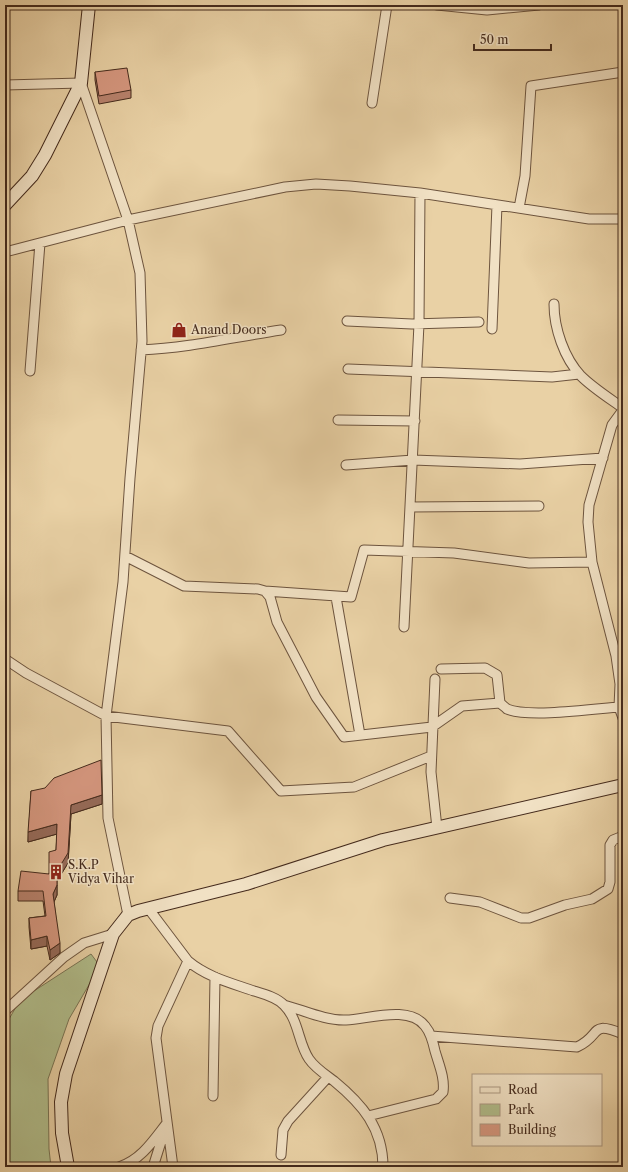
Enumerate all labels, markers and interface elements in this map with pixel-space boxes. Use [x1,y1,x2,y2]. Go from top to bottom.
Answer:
scale bar [474,26,551,52]
text: 50 m [480,32,509,47]
shop icon: Anand Doors [170,321,188,339]
place label: Anand Doors [190,322,266,337]
place label: S.K.P Vidya Vihar [67,857,134,886]
building icon: S.K.P Vidya Vihar [47,863,65,881]
legend [472,1074,602,1146]
text: Road [508,1082,538,1097]
text: Park [508,1102,535,1117]
text: Building [508,1122,556,1137]

